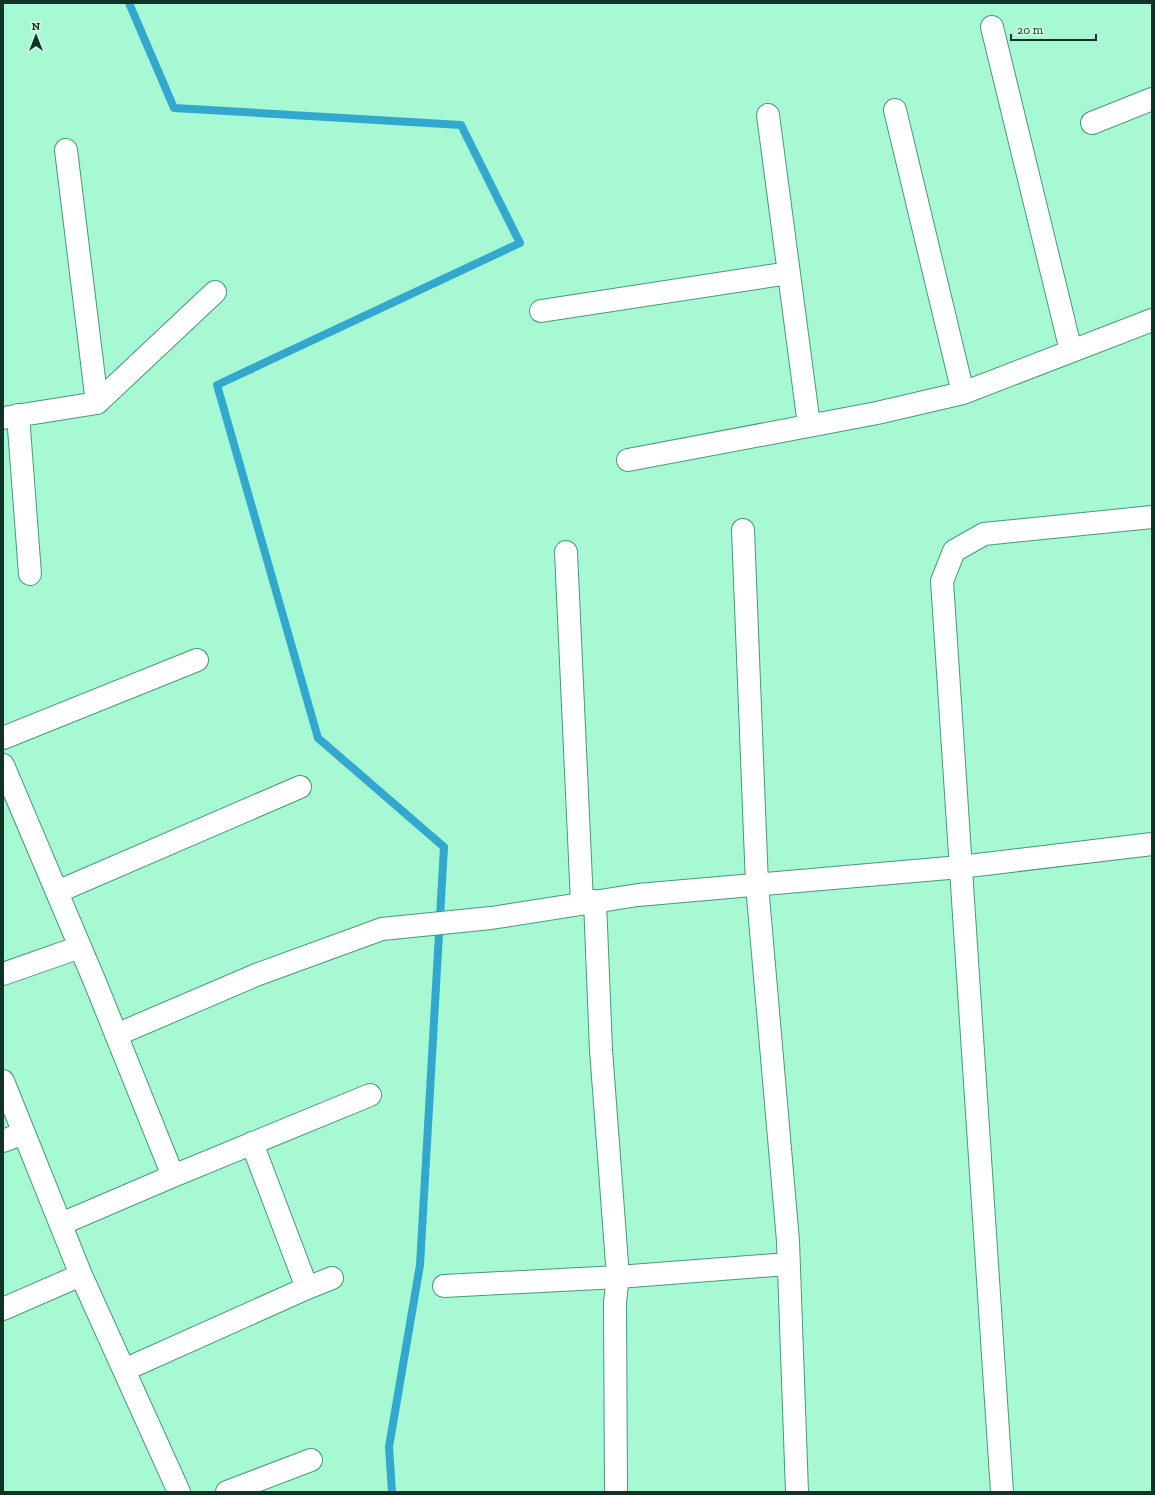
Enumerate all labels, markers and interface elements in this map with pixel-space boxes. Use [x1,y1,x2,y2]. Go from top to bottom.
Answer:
north arrow [16,16,56,56]
scale bar [1011,16,1096,42]
text: N [32,20,41,33]
text: 20 m [1017,23,1044,37]

